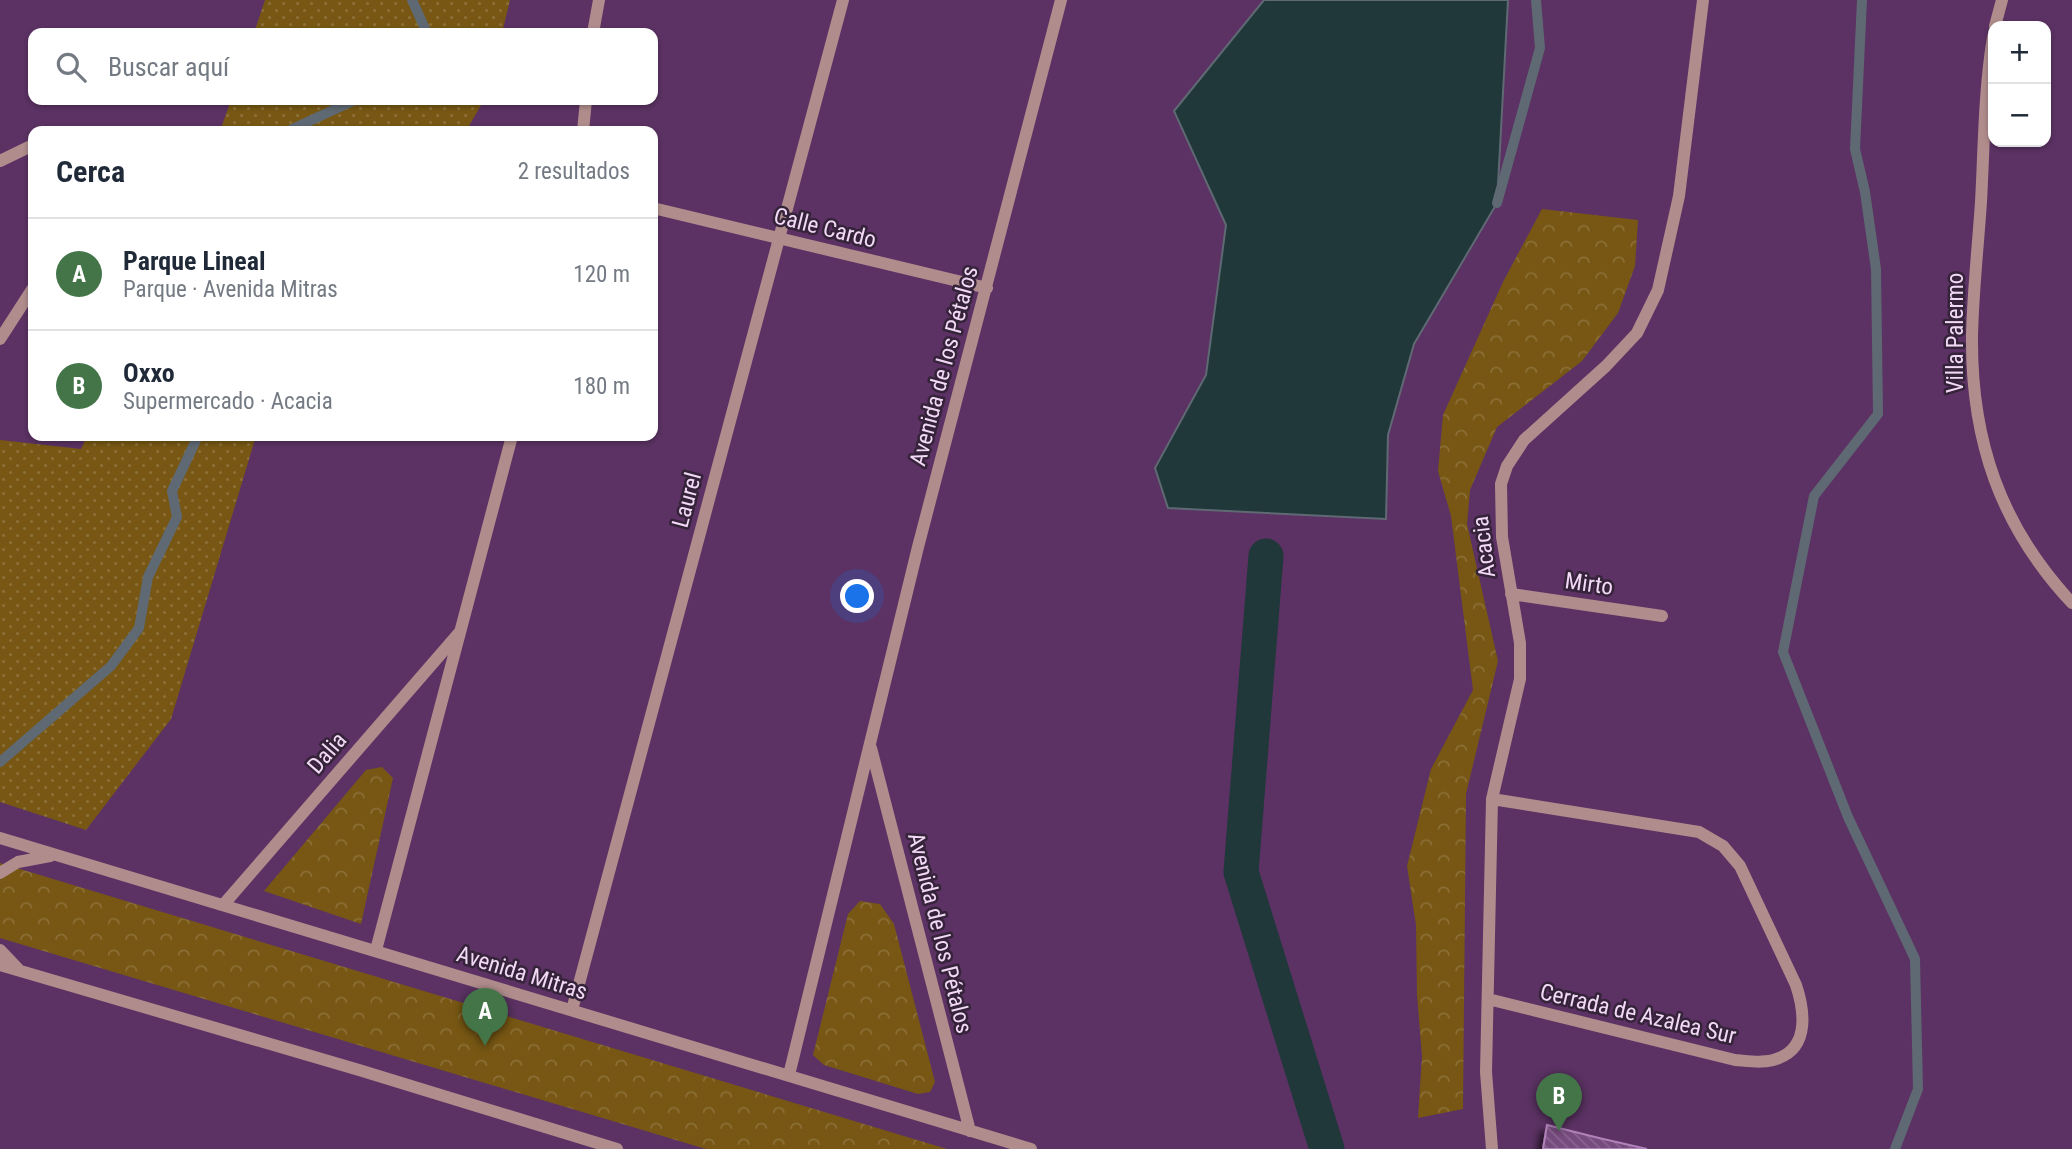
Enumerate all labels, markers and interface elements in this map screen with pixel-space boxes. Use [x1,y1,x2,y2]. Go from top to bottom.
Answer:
map controls [1988,21,2051,147]
button: + [1988,21,2051,84]
search box [28,28,658,105]
icon: search [52,48,90,86]
text: Buscar aquí [108,52,229,82]
button: − [1988,84,2051,147]
text: Cerca [56,154,125,189]
text: 2 resultados [518,158,630,185]
street label: Calle Cardo [771,202,879,254]
text: Parque Lineal [123,246,265,276]
text: A [72,261,86,288]
text: 120 m [573,261,630,288]
street label: Avenida de los Pétalos [904,263,984,469]
street label: Villa Palermo [1942,273,1969,393]
text: Parque · Avenida Mitras [123,276,338,303]
text: Oxxo [123,358,175,388]
text: B [73,373,85,400]
text: 180 m [573,373,630,400]
text: Supermercado · Acacia [123,388,333,415]
street label: Laurel [667,469,707,531]
street label: Acacia [1467,515,1501,579]
street label: Mirto [1563,567,1615,601]
your location [840,579,874,613]
street label: Dalia [302,727,352,779]
street label: Avenida de los Pétalos [902,830,978,1036]
street label: Avenida Mitras [454,940,590,1006]
street label: Cerrada de Azalea Sur [1537,978,1739,1050]
pin: A [462,988,508,1046]
pin: B [1536,1073,1582,1131]

